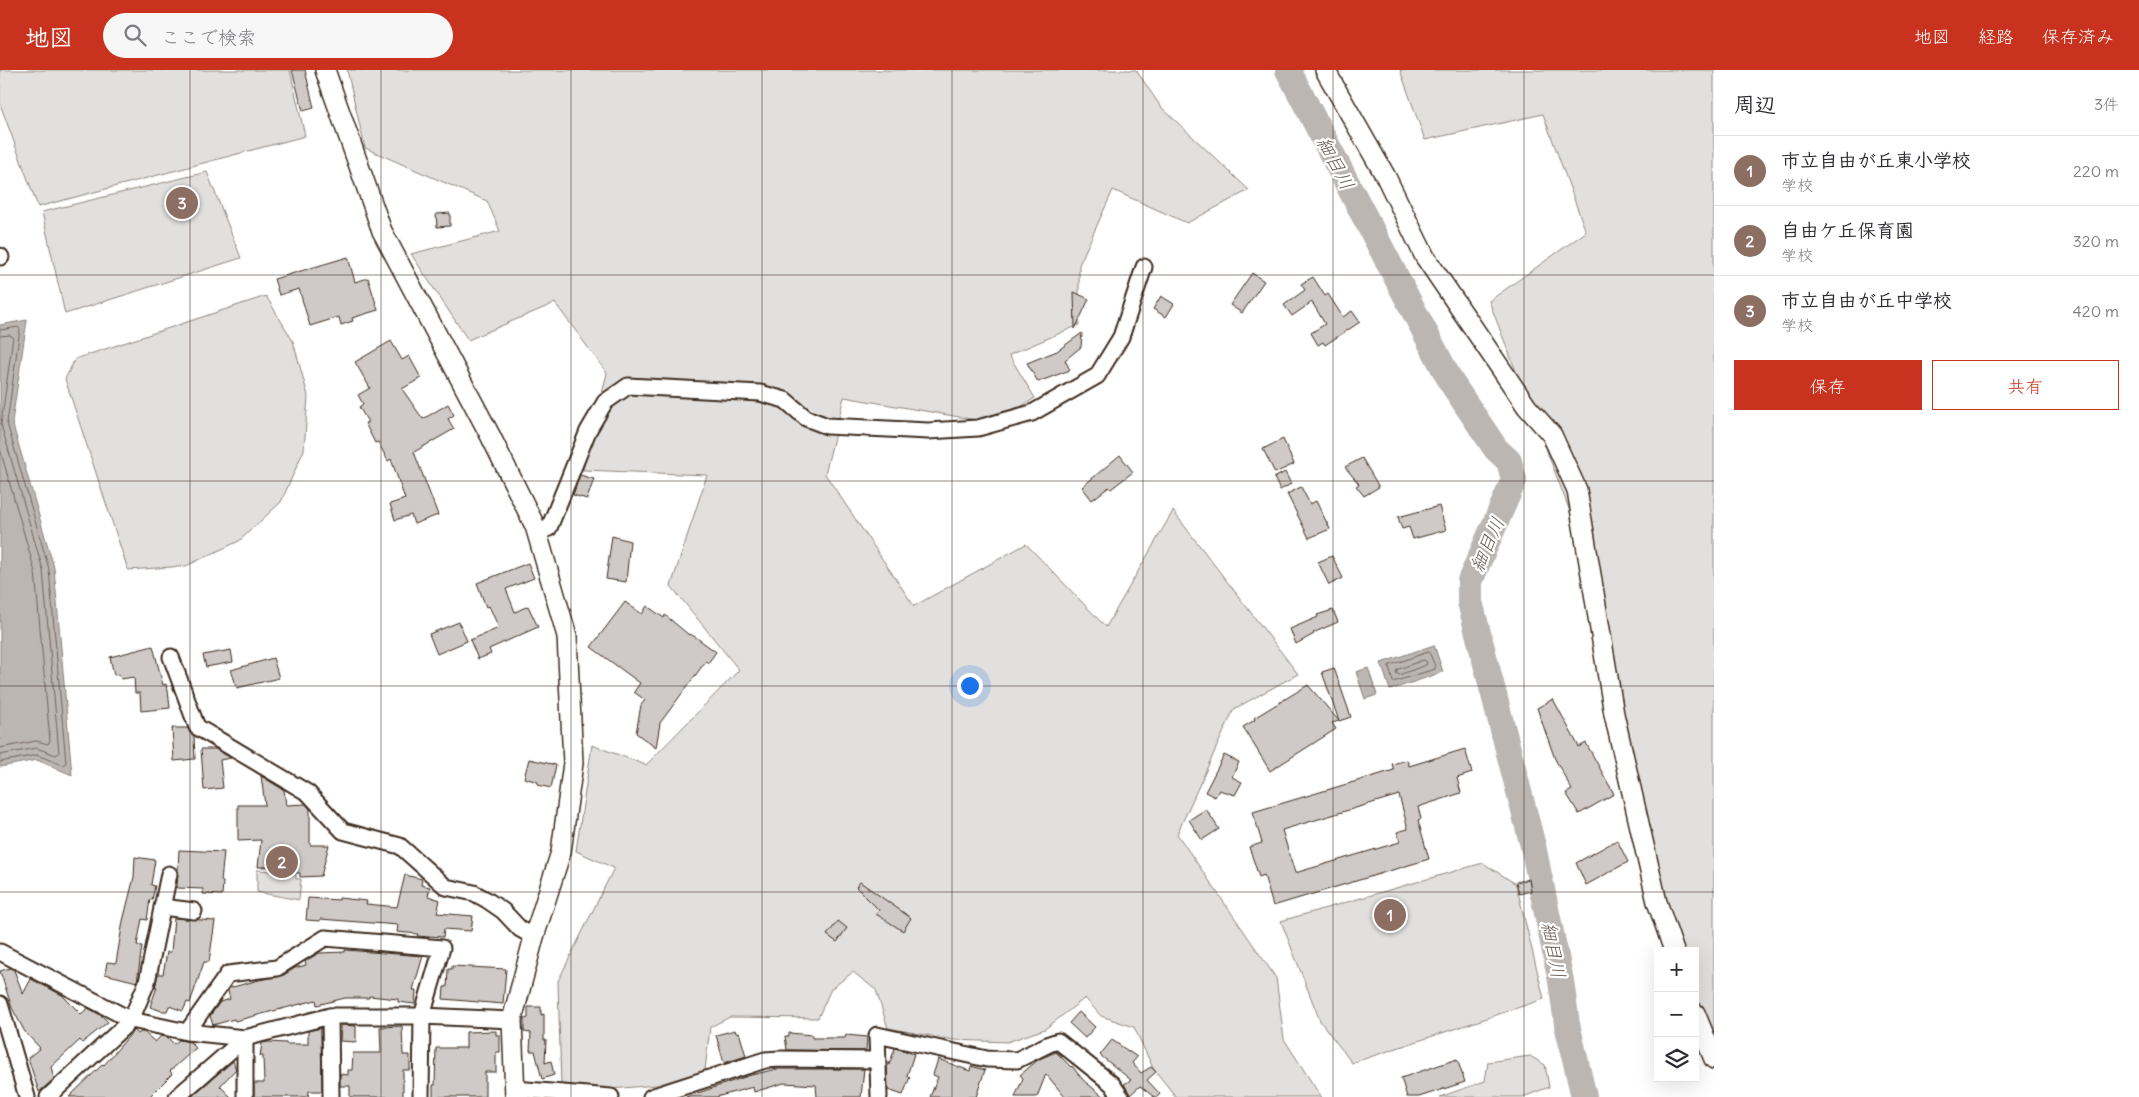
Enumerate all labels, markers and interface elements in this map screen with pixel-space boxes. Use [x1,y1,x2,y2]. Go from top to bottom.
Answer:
search box [103,13,453,58]
icon: search [121,21,149,49]
text: 地図 [25,22,73,52]
text: ここで検索 [161,25,256,49]
text: 地図 [1914,25,1950,48]
text: 経路 [1978,25,2014,48]
text: 保存済み [2042,25,2114,48]
text: 周辺 [1734,91,1776,118]
text: 3件 [2094,94,2119,114]
water label: 細目川 [1312,132,1360,194]
text: 市立自由が丘東小学校 [1781,148,1971,172]
text: 1 [1747,161,1753,181]
text: 220 m [2073,161,2119,181]
text: 学校 [1781,175,1813,195]
pin: 3 [166,184,198,222]
text: 自由ケ丘保育園 [1781,218,1914,242]
text: 2 [1746,231,1754,251]
text: 320 m [2073,231,2119,251]
text: 学校 [1781,245,1813,265]
text: 市立自由が丘中学校 [1781,288,1952,312]
text: 3 [1745,301,1755,321]
text: 420 m [2073,301,2119,321]
text: 学校 [1781,315,1813,335]
button: 保存 [1734,360,1922,410]
button: 共有 [1932,360,2119,410]
water label: 細目川 [1464,513,1510,575]
your location [957,673,983,699]
pin: 2 [266,843,298,881]
pin: 1 [1374,896,1406,934]
water label: 細目川 [1537,920,1571,980]
map controls [1654,947,1699,1082]
button: + [1654,947,1699,992]
button: − [1654,992,1699,1037]
button: layers [1654,1037,1699,1082]

